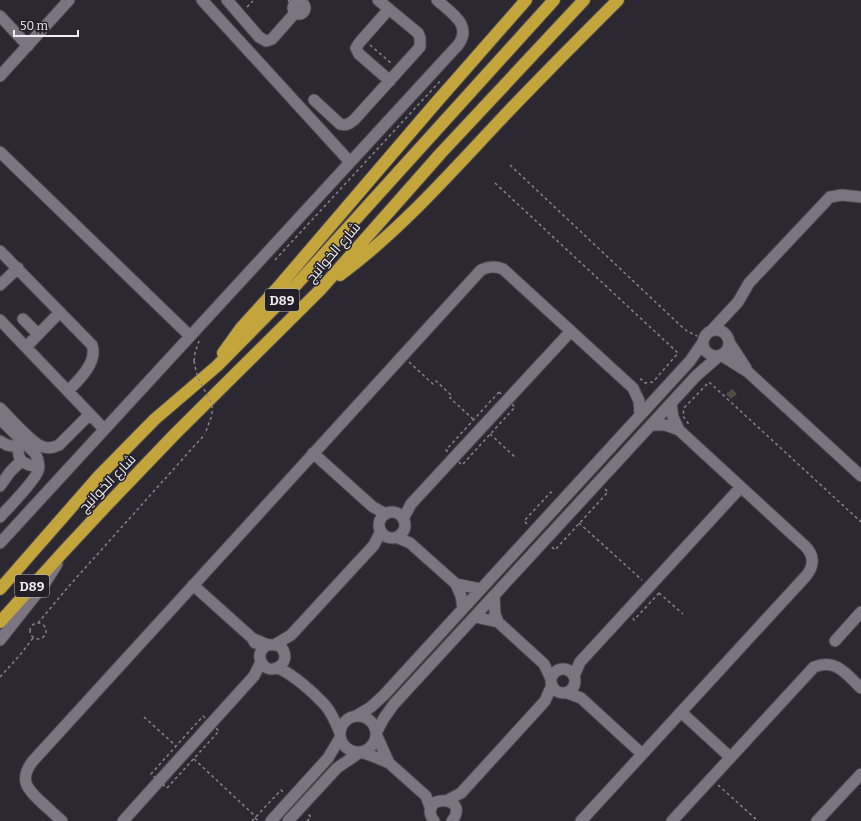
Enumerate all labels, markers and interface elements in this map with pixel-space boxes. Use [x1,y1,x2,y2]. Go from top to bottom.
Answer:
scale bar [14,12,78,38]
text: 50 m [20,19,49,33]
street label: شارع الخوانيج [303,219,364,286]
road number: D89 [265,289,299,311]
street label: شارع الخوانيج [75,451,139,516]
road number: D89 [15,575,49,597]

